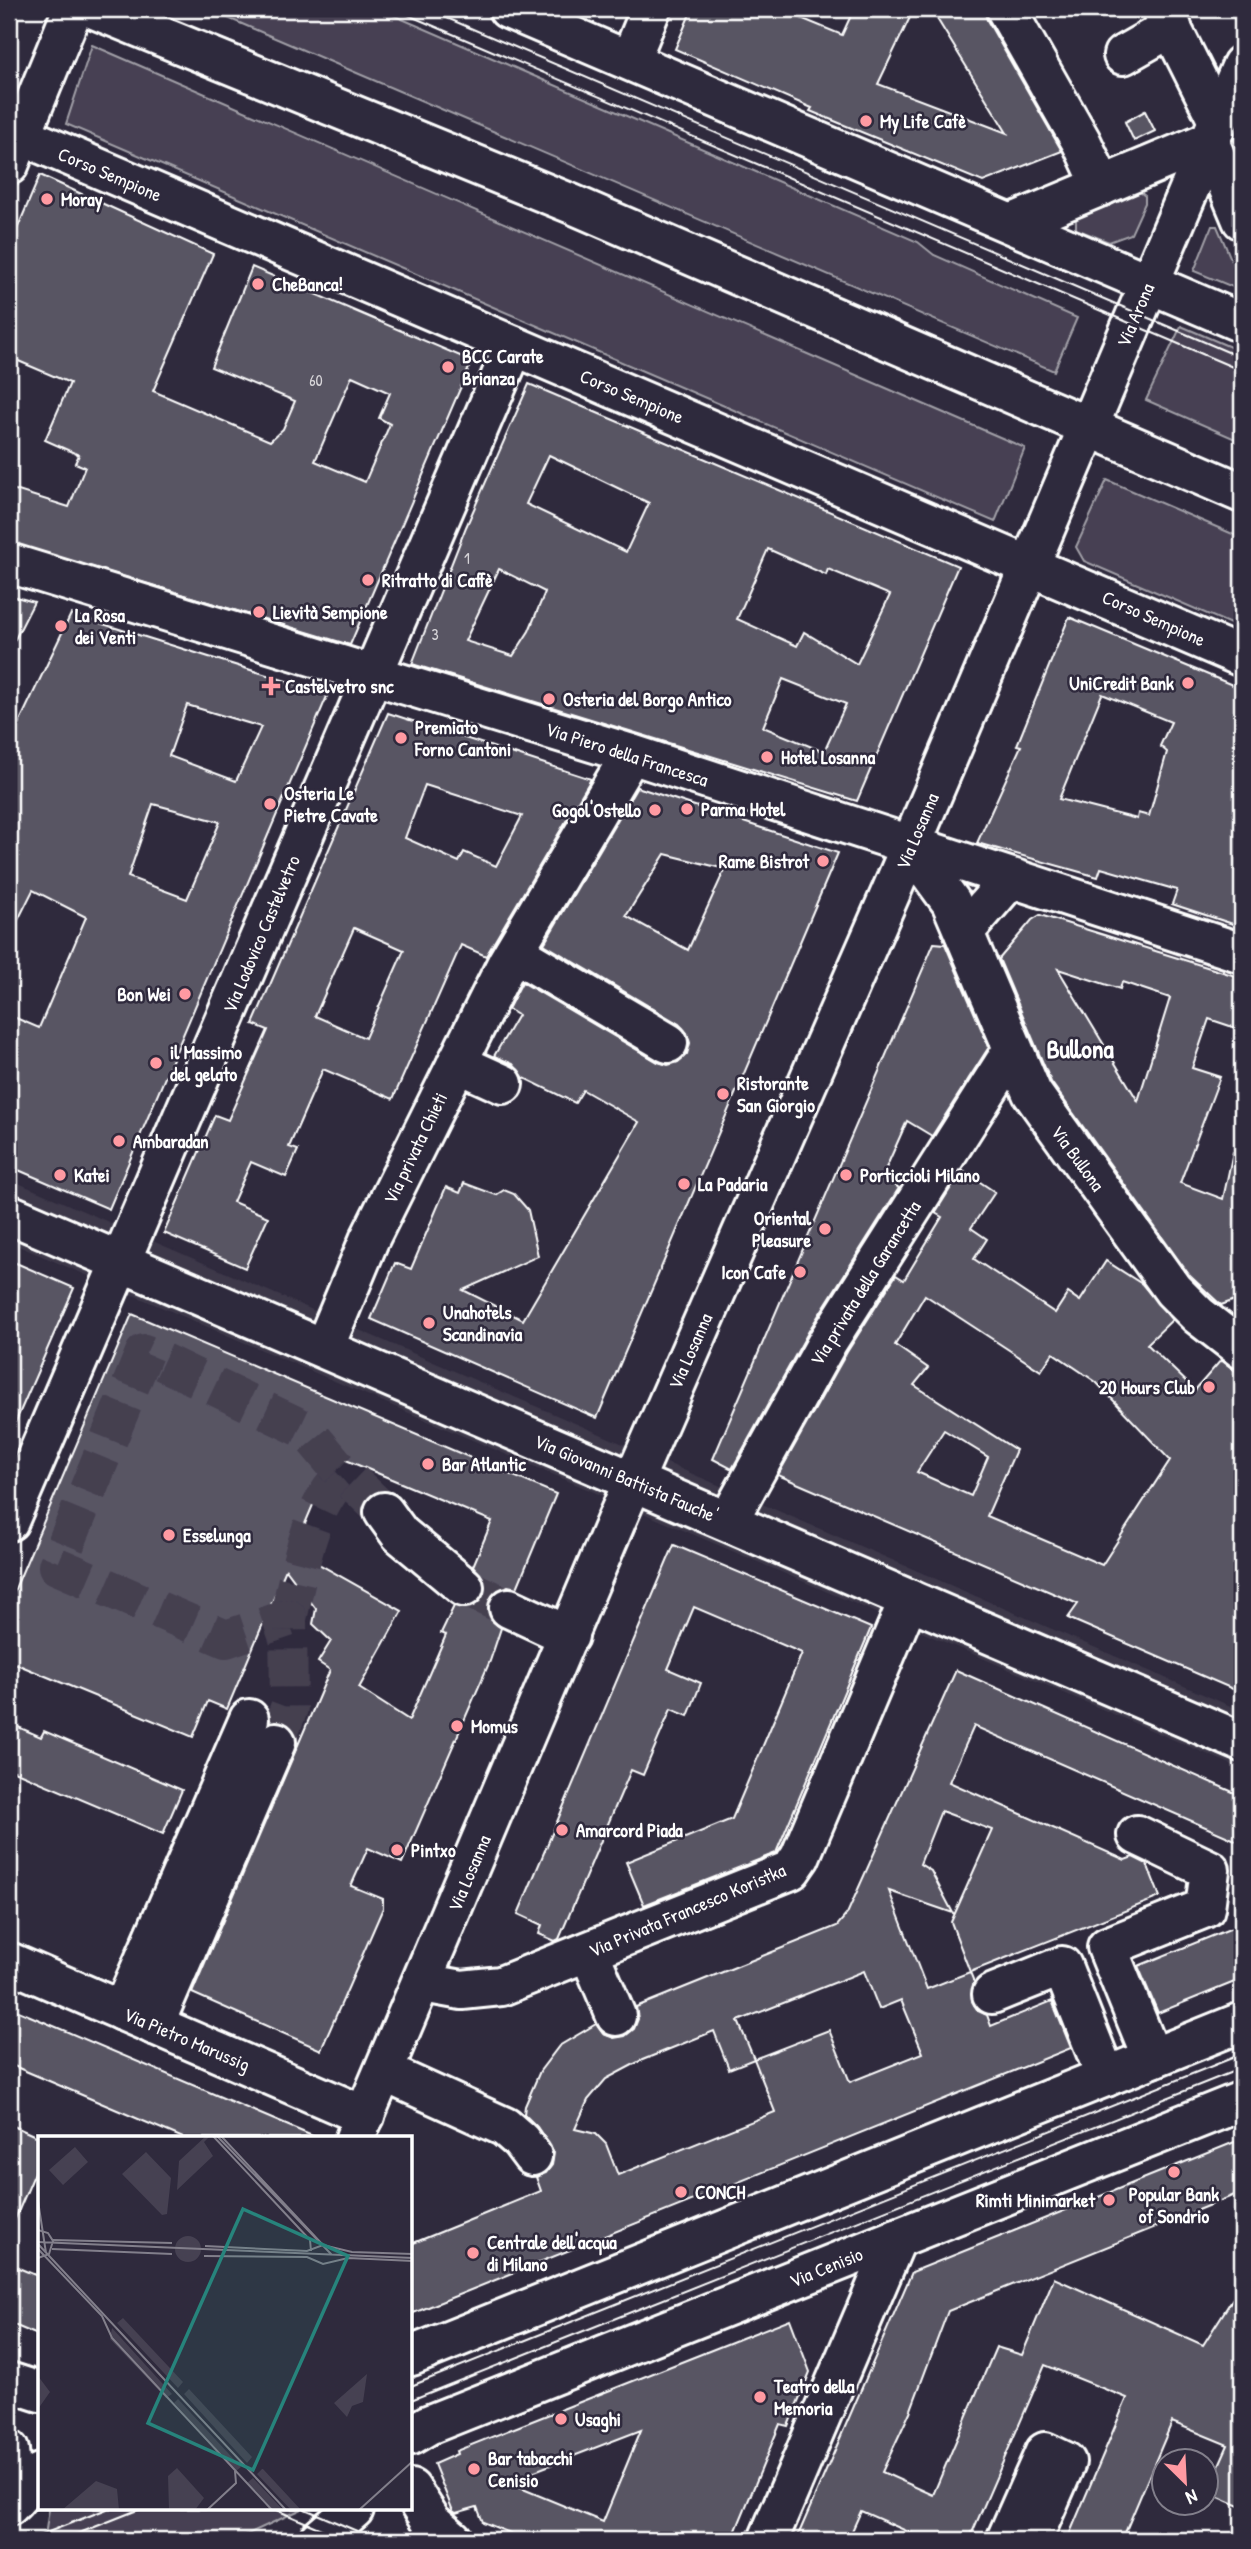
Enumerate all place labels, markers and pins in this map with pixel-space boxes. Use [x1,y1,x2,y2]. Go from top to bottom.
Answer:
place label: My Life Cafè [880,108,966,135]
marker: My Life Cafè [858,113,874,129]
place label: Moray [61,186,103,213]
marker: Moray [39,191,55,207]
place label: CheBanca! [272,271,343,297]
marker: CheBanca! [250,276,266,292]
place label: BCC Carate Brianza [462,343,544,391]
marker: BCC Carate Brianza [440,359,456,375]
place label: Ritratto di Caffè [382,567,493,593]
marker: Ritratto di Caffè [360,572,376,588]
place label: Lievità Sempione [273,599,388,626]
place label: La Rosa dei Venti [75,602,136,650]
marker: Lievità Sempione [251,604,267,620]
marker: La Rosa dei Venti [53,618,69,634]
place label: UniCredit Bank [1069,670,1174,696]
place label: Castelvetro snc [285,673,394,699]
marker: UniCredit Bank [1180,675,1196,691]
marker: Castelvetro snc [263,678,279,694]
place label: Osteria del Borgo Antico [563,686,732,713]
marker: Osteria del Borgo Antico [541,691,557,707]
place label: Premiato Forno Cantoni [414,714,511,762]
marker: Premiato Forno Cantoni [393,730,409,746]
place label: Hotel Losanna [781,744,876,770]
marker: Hotel Losanna [759,749,775,765]
place label: Osteria Le Pietre Cavate [284,780,378,828]
marker: Osteria Le Pietre Cavate [262,796,278,812]
place label: Parma Hotel [701,796,786,822]
place label: Gogol'Ostello [552,797,641,824]
marker: Parma Hotel [679,801,695,817]
marker: Gogol'Ostello [647,802,663,818]
place label: Rame Bistrot [719,848,810,874]
marker: Rame Bistrot [815,853,831,869]
place label: Bon Wei [117,981,171,1007]
marker: Bon Wei [177,986,193,1002]
place label: il Massimo del gelato [170,1039,242,1088]
marker: il Massimo del gelato [148,1055,164,1071]
place label: Ristorante San Giorgio [737,1070,815,1119]
marker: Ristorante San Giorgio [715,1086,731,1102]
place label: Ambaradan [133,1128,209,1154]
marker: Ambaradan [111,1133,127,1149]
place label: Katei [74,1162,110,1188]
place label: Porticcioli Milano [860,1162,980,1188]
marker: Katei [52,1167,68,1183]
marker: Porticcioli Milano [838,1167,854,1183]
place label: La Padaria [698,1171,768,1197]
marker: La Padaria [676,1176,692,1192]
place label: Oriental Pleasure [752,1205,812,1253]
marker: Oriental Pleasure [817,1221,833,1237]
place label: Icon Cafe [721,1259,786,1285]
marker: Icon Cafe [792,1264,808,1280]
place label: Unahotels Scandinavia [443,1299,523,1347]
marker: Unahotels Scandinavia [421,1315,437,1331]
place label: 20 Hours Club [1099,1374,1195,1400]
marker: 20 Hours Club [1201,1379,1217,1395]
place label: Bar Atlantic [442,1451,526,1477]
marker: Bar Atlantic [420,1456,436,1472]
place label: Esselunga [183,1522,251,1549]
marker: Esselunga [161,1527,177,1543]
place label: Momus [471,1713,518,1739]
marker: Momus [449,1718,465,1734]
place label: Amarcord Piada [576,1817,683,1843]
marker: Amarcord Piada [554,1822,570,1838]
place label: Pintxo [411,1837,456,1863]
marker: Pintxo [389,1842,405,1858]
marker: Popular Bank of Sondrio [1166,2164,1182,2180]
place label: CONCH [695,2179,745,2205]
place label: Popular Bank of Sondrio [1129,2181,1219,2229]
marker: CONCH [673,2184,689,2200]
place label: Rimti Minimarket [976,2187,1096,2213]
marker: Rimti Minimarket [1101,2192,1117,2208]
place label: Centrale dell'acqua di Milano [487,2229,617,2277]
marker: Centrale dell'acqua di Milano [465,2245,481,2261]
place label: Teatro della Memoria [773,2373,855,2421]
marker: Teatro della Memoria [752,2389,768,2405]
place label: Usaghi [575,2406,621,2433]
marker: Usaghi [553,2411,569,2427]
place label: Bar tabacchi Cenisio [488,2445,573,2493]
marker: Bar tabacchi Cenisio [466,2461,482,2477]

